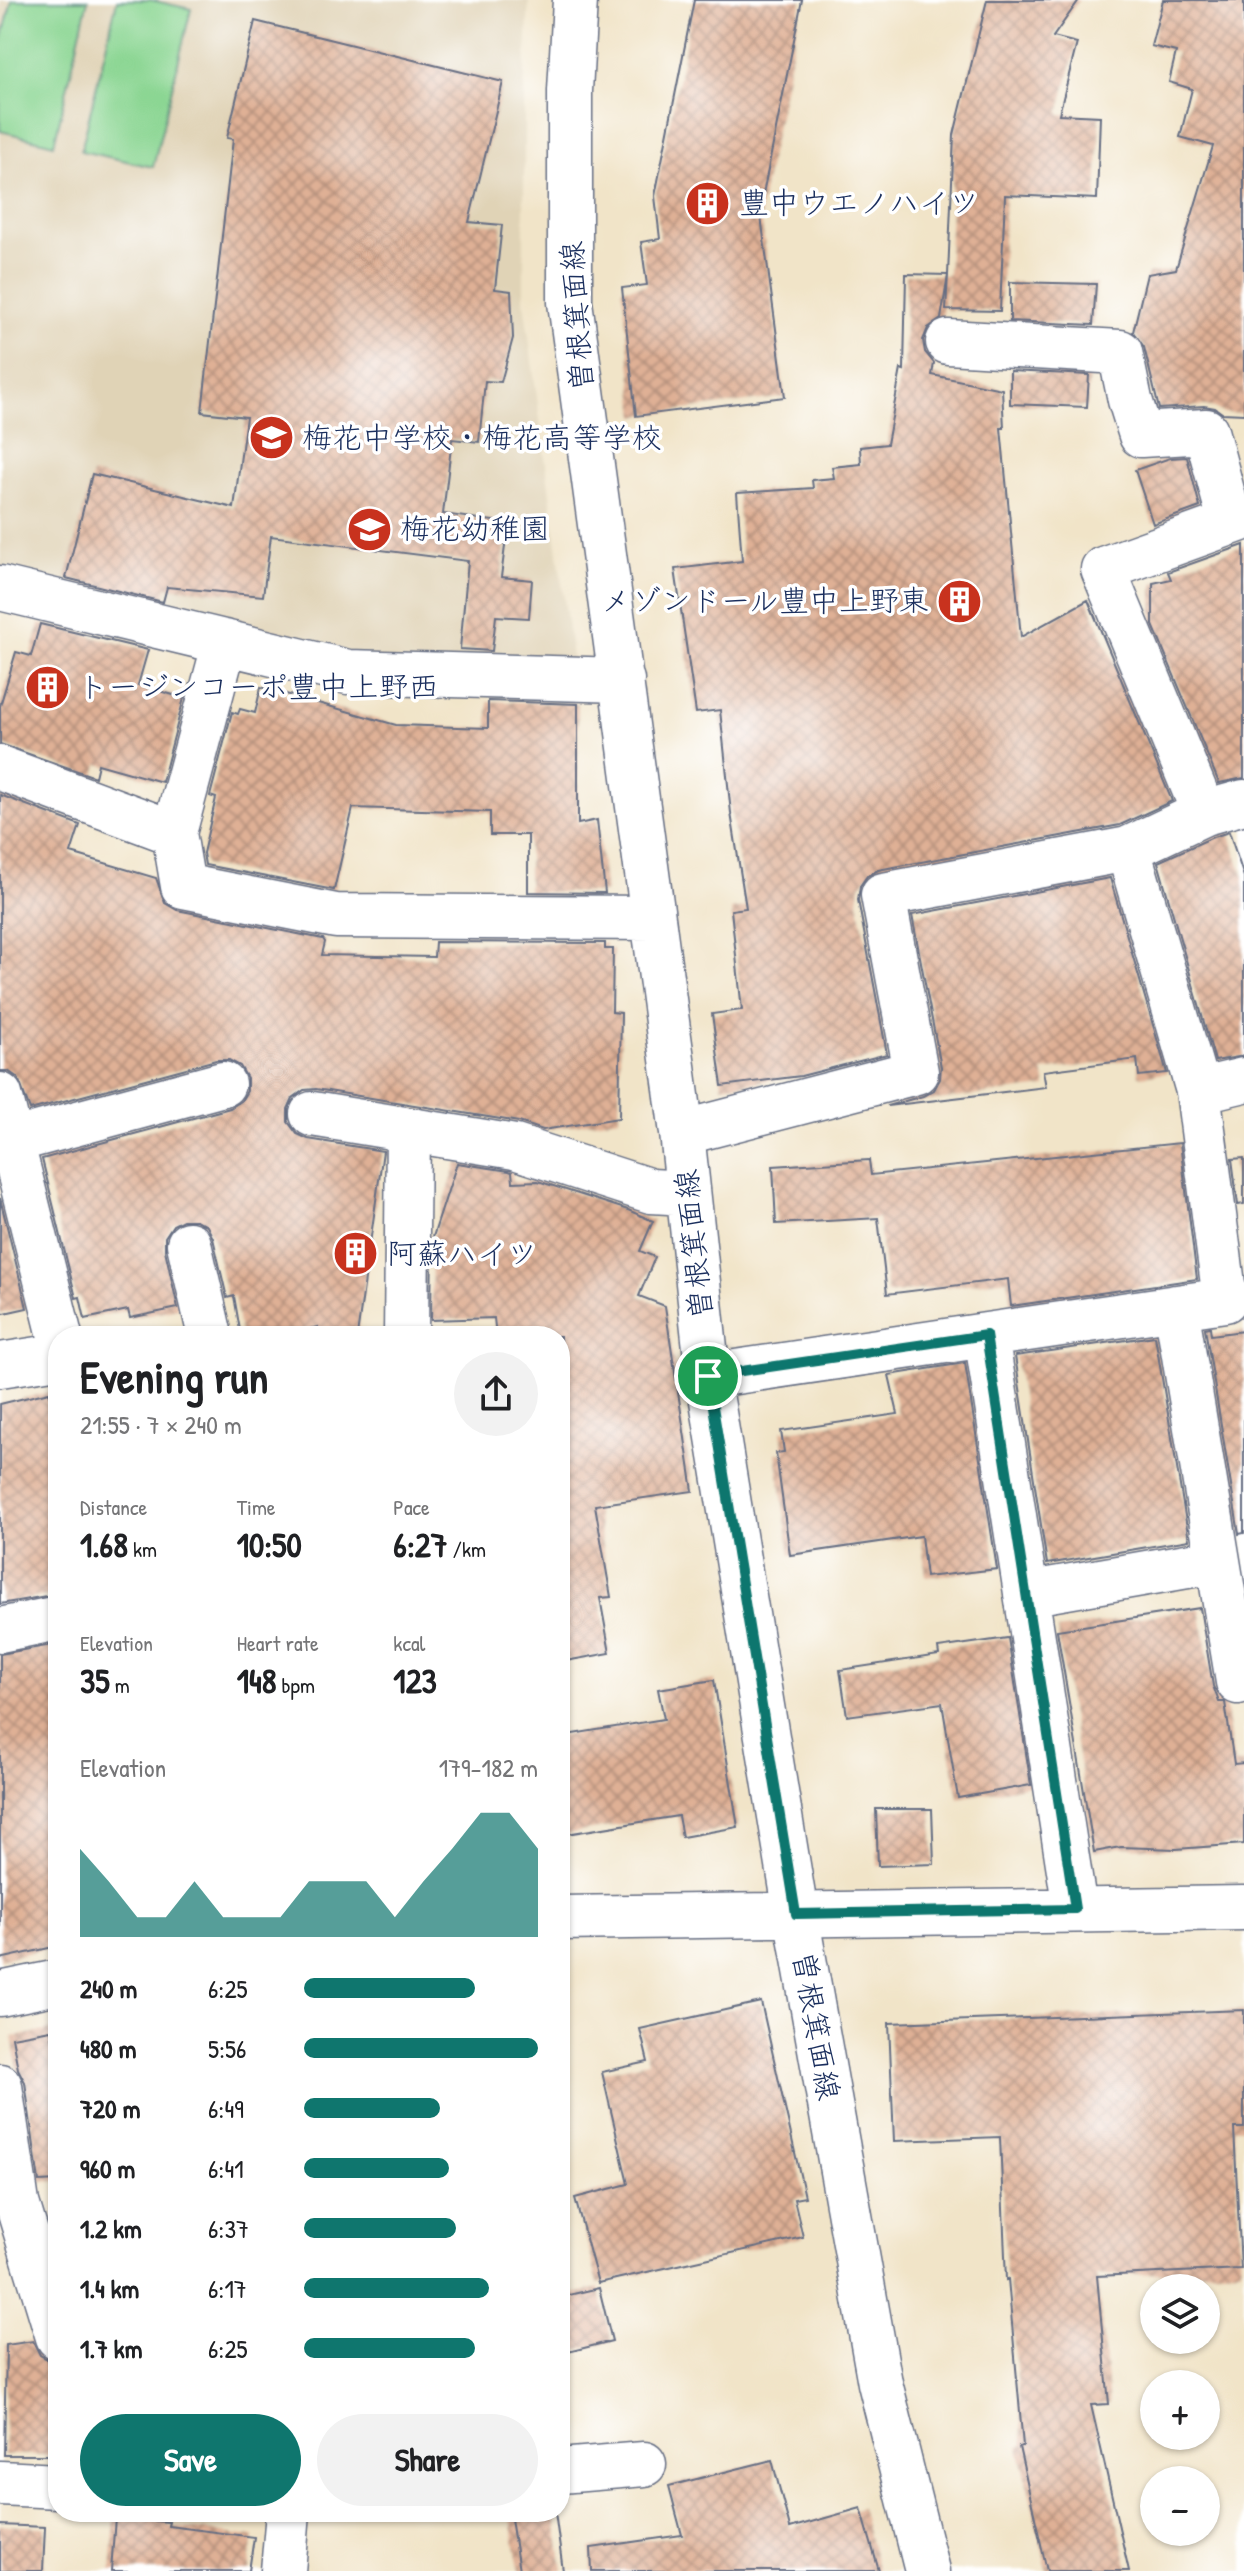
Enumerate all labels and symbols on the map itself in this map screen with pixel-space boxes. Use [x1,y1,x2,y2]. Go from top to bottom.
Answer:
building icon: 豊中ウエノハイツ [684,179,732,227]
place label: 豊中ウエノハイツ [739,182,979,222]
street label: 曽根箕面線 [551,240,601,392]
school or university icon: 梅花中学校・梅花高等学校 [247,414,295,462]
place label: 梅花中学校・梅花高等学校 [302,417,662,457]
school or university icon: 梅花幼稚園 [345,505,393,553]
place label: 梅花幼稚園 [400,508,550,548]
building icon: メゾンドール豊中上野東 [936,577,984,625]
place label: メゾンドール豊中上野東 [601,580,929,620]
building icon: トージンコーポ豊中上野西 [23,663,71,711]
place label: トージンコーポ豊中上野西 [78,666,439,706]
street label: 曽根箕面線 [665,1167,721,1321]
building icon: 阿蘇ハイツ [332,1230,380,1278]
place label: 阿蘇ハイツ [387,1233,537,1273]
pin [674,1342,742,1410]
street label: 曽根箕面線 [784,1948,850,2103]

